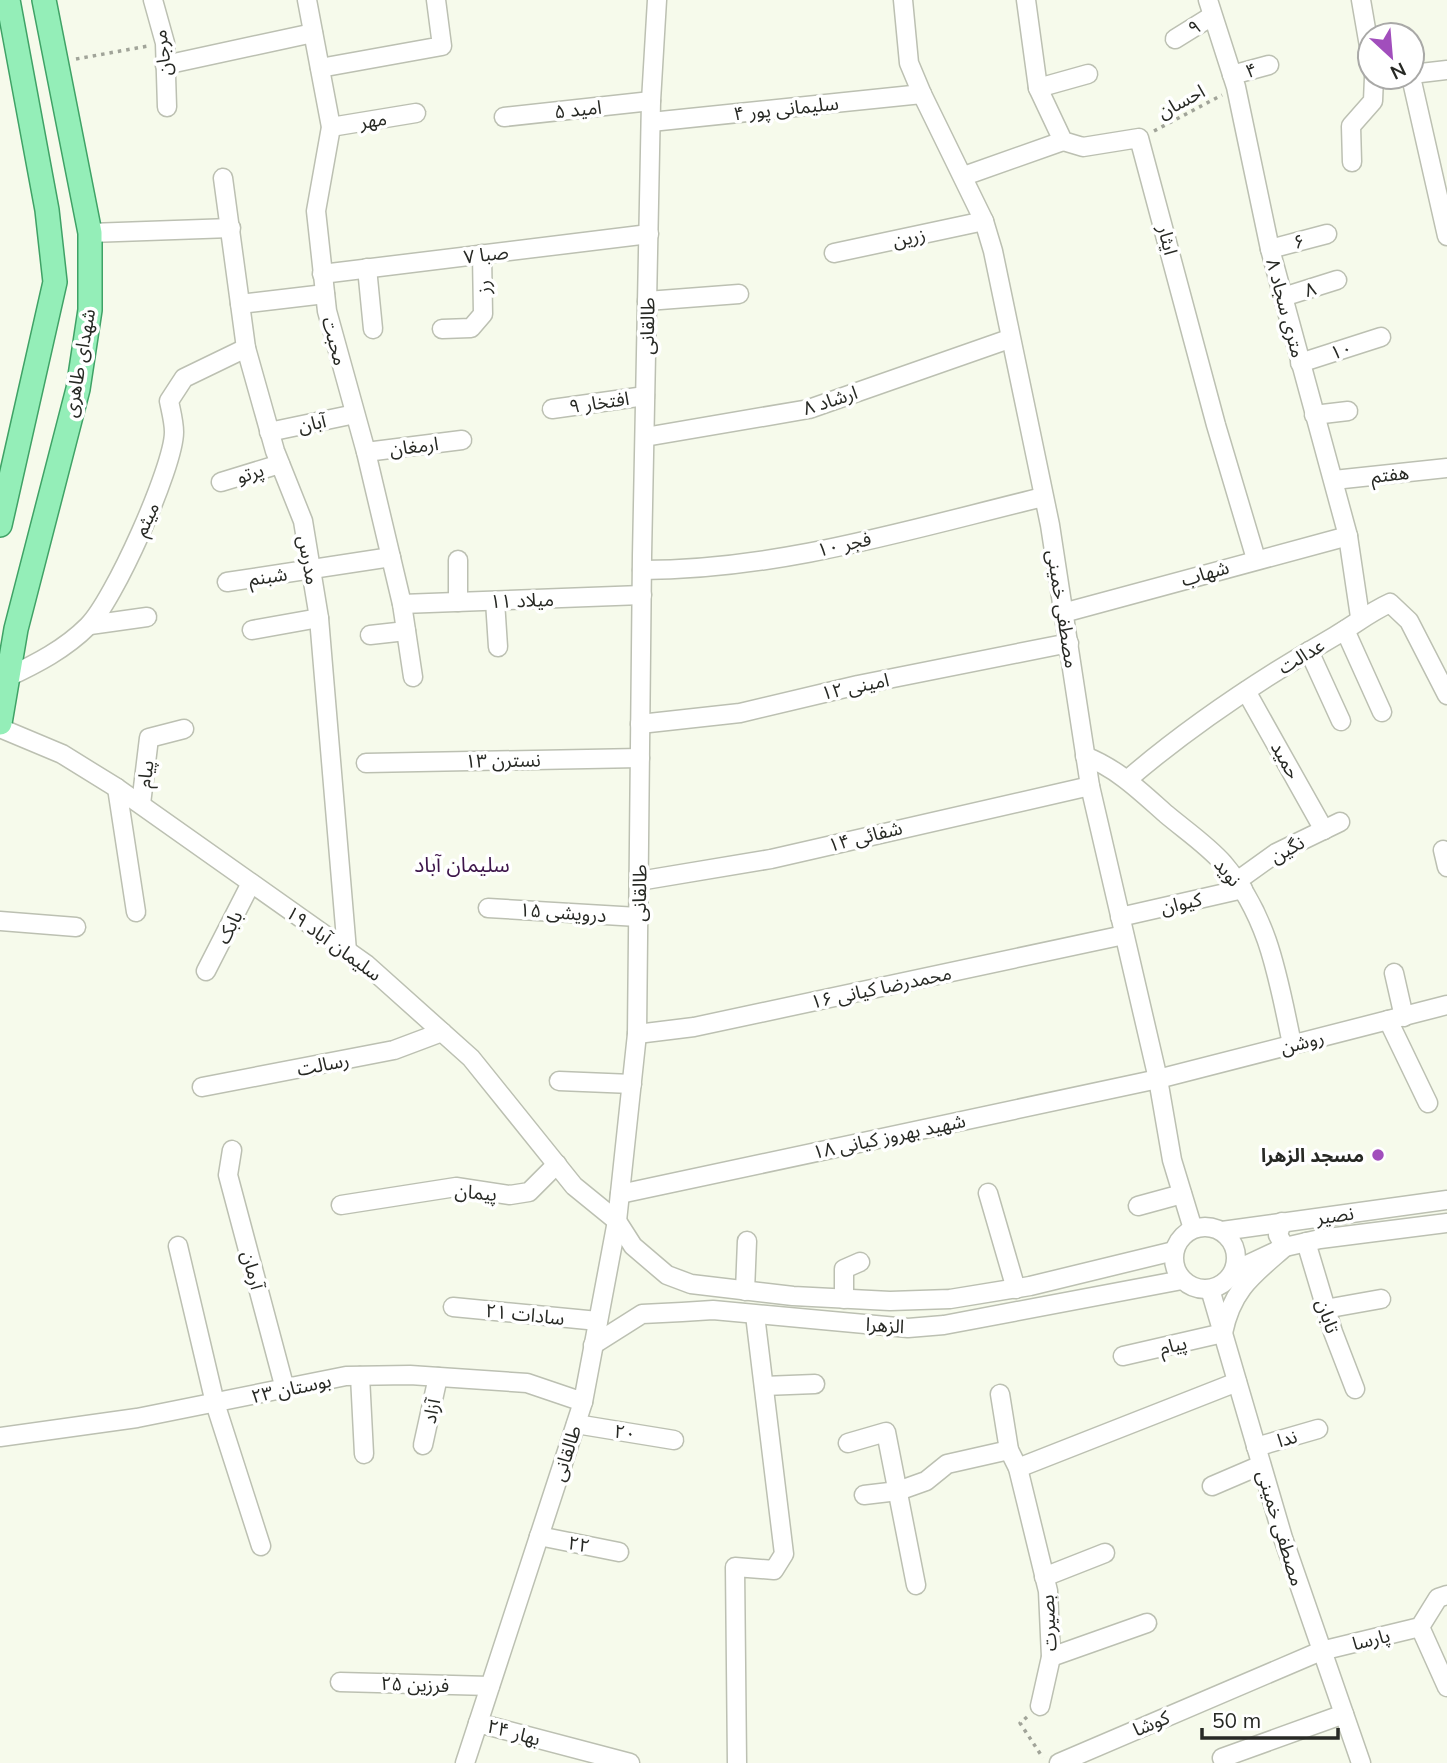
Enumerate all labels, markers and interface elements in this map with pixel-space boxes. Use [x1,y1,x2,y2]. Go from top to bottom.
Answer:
street label: ۹ [1183,14,1205,40]
north arrow [1356,21,1426,91]
street label: مرجان [147,28,177,78]
street label: ۴ [1242,57,1260,83]
text: N [1387,57,1410,85]
street label: احسان [1153,79,1209,123]
street label: سلیمانی پور ۴ [732,91,840,127]
street label: امید ۵ [553,95,603,123]
street label: مهر [357,106,388,134]
street label: زرین [890,222,928,252]
street label: ایثار [1153,222,1183,257]
street label: ۶ [1291,228,1307,254]
street label: صبا ۷ [462,239,510,269]
street label: ۸ متری سجاد [1261,256,1311,360]
street label: ۸ [1301,276,1319,302]
street label: رز [471,280,495,295]
street label: طالقانی [635,297,660,355]
street label: شهدای طاهری [58,307,100,419]
street label: محبت [317,314,353,368]
street label: ۱۰ [1327,335,1355,365]
street label: ارشاد ۸ [800,380,860,420]
street label: افتخار ۹ [567,386,631,418]
street label: آبان [296,408,330,438]
street label: ارمغان [388,431,440,461]
street label: پرتو [233,458,267,490]
street label: هفتم [1370,460,1411,491]
street label: میثم [128,498,167,541]
street label: فجر ۱۰ [815,526,873,562]
street label: مدرس [293,534,325,586]
street label: مصطفی خمینی [1042,548,1084,670]
street label: شهاب [1178,555,1232,591]
street label: شبنم [247,561,289,594]
street label: میلاد ۱۱ [489,587,555,613]
street label: عدالت [1273,633,1329,679]
street label: امینی ۱۲ [819,667,891,705]
street label: حمید [1266,737,1306,783]
street label: نسترن ۱۳ [465,747,541,773]
street label: پیام [131,759,162,789]
street label: شفائی ۱۴ [825,815,905,857]
street label: نگین [1266,830,1308,868]
district label: سلیمان آباد [414,851,510,877]
street label: نوید [1209,853,1247,891]
street label: طالقانی [627,864,652,922]
street label: کیوان [1158,886,1205,919]
street label: درویشی ۱۵ [519,897,607,927]
street label: سلیمان آباد ۱۹ [281,900,387,986]
street label: بابک [211,906,247,948]
street label: محمدرضا کیانی ۱۶ [808,960,954,1014]
street label: روشن [1278,1025,1326,1059]
street label: رسالت [295,1047,351,1081]
street label: شهید بهروز کیانی ۱۸ [810,1108,968,1164]
place label: مسجد الزهرا [1261,1143,1364,1167]
marker: مسجد الزهرا [1370,1147,1386,1163]
street label: پیمان [454,1178,498,1207]
street label: نصیر [1314,1200,1355,1230]
street label: آرمان [236,1248,270,1293]
street label: تابان [1311,1296,1345,1336]
street label: سادات ۲۱ [484,1298,566,1330]
street label: الزهرا [865,1312,905,1338]
street label: پیام [1157,1330,1190,1363]
street label: بوستان ۲۳ [249,1368,333,1408]
street label: آزاد [417,1395,446,1426]
street label: ۲۰ [612,1418,638,1446]
street label: طالقانی [546,1422,586,1484]
street label: ندا [1274,1424,1300,1452]
street label: مصطفی خمینی [1252,1467,1310,1589]
street label: ۲۲ [566,1530,592,1558]
street label: بصیرت [1035,1594,1061,1652]
street label: پارسا [1350,1623,1393,1656]
street label: فرزین ۲۵ [380,1671,450,1697]
scale bar [1202,1696,1338,1740]
street label: کوشا [1129,1704,1174,1741]
text: 50 m [1212,1707,1261,1733]
street label: بهار ۲۴ [485,1713,543,1751]

